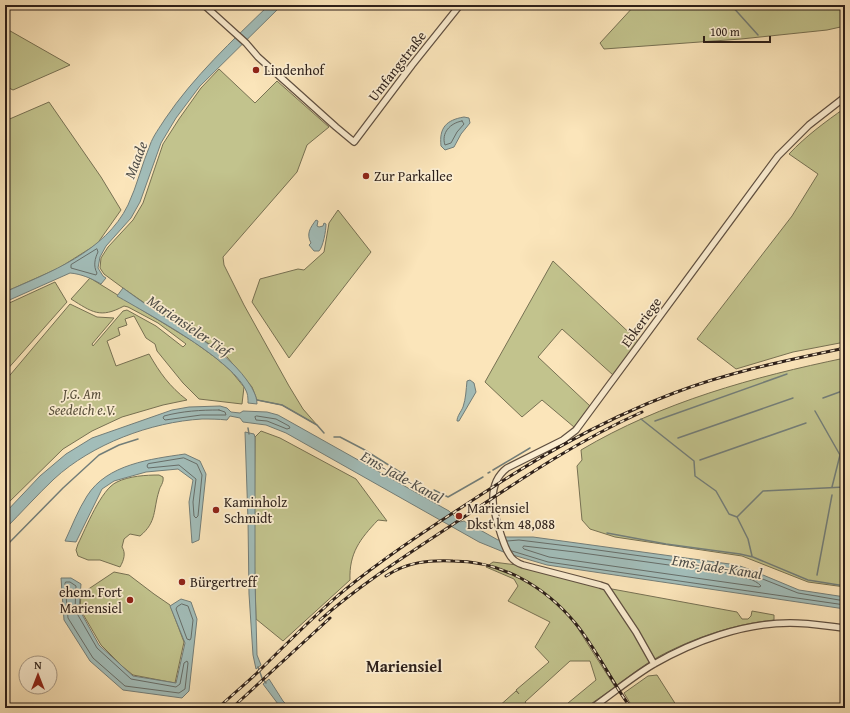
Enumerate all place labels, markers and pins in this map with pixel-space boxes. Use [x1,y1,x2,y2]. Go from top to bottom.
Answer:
place label: Lindenhof [264,60,326,80]
marker: Lindenhof [251,65,261,75]
place label: Zur Parkallee [374,166,453,186]
marker: Zur Parkallee [361,171,371,181]
place label: Kaminholz Schmidt [224,492,287,528]
place label: Mariensiel Dkst km 48,088 [467,498,555,534]
marker: Kaminholz Schmidt [211,505,221,515]
marker: Mariensiel Dkst km 48,088 [454,511,464,521]
place label: Bürgertreff [190,572,259,592]
marker: Bürgertreff [177,577,187,587]
place label: ehem. Fort Mariensiel [59,582,122,618]
marker: ehem. Fort Mariensiel [125,595,135,605]

